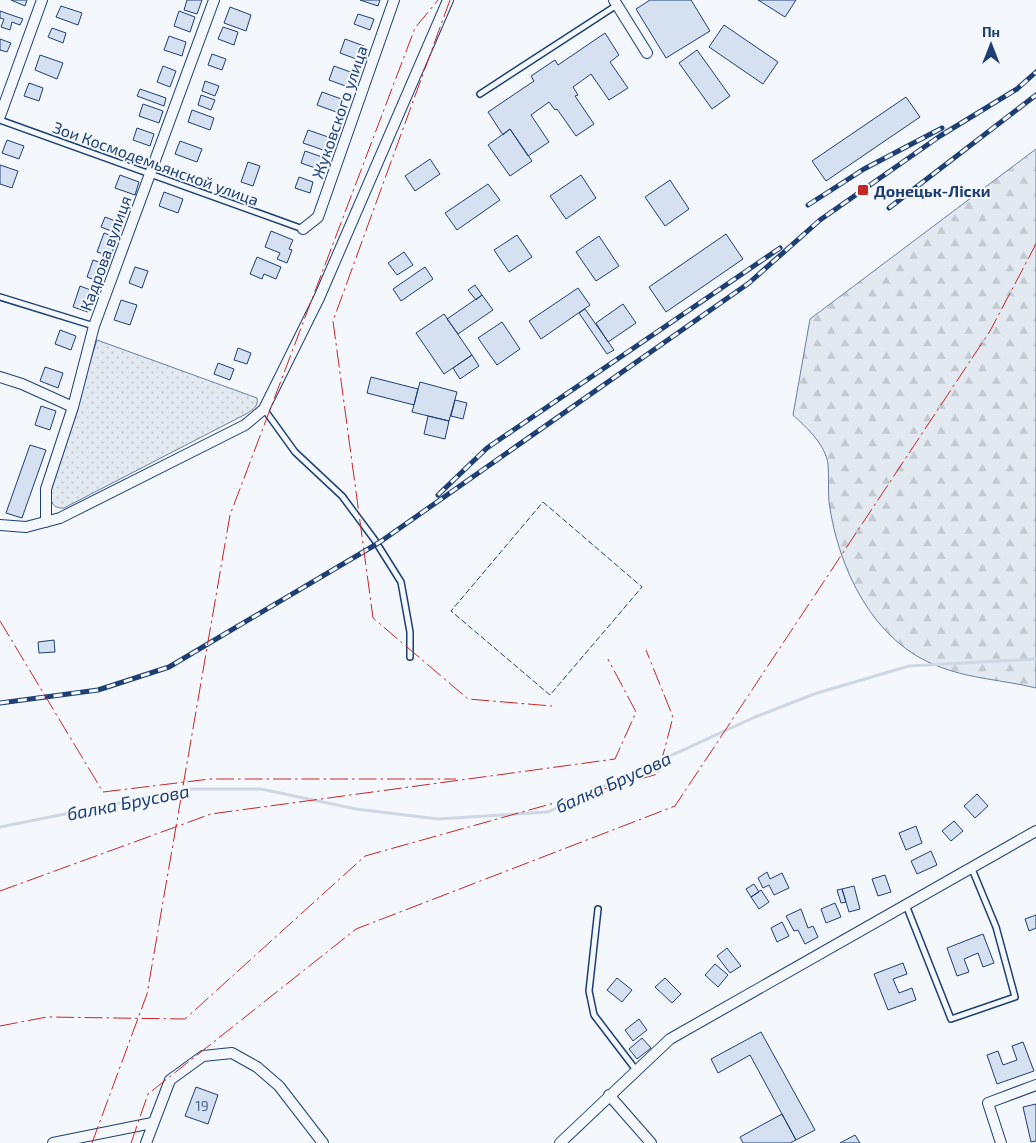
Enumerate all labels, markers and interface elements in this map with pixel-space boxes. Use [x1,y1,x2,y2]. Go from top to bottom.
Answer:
north arrow [966,20,1016,70]
text: Пн [982,23,1000,40]
street label: Жуковского улица [307,43,372,181]
street label: Зои Космодемьянской улица [50,117,261,210]
place label: Донецьк-Ліски [874,181,991,200]
marker: Донецьк-Ліски [856,183,870,197]
street label: Кадрова вулиця [75,193,136,313]
water label: балка Брусова [552,747,674,817]
water label: балка Брусова [65,779,191,825]
house number: 19 [195,1097,209,1114]

